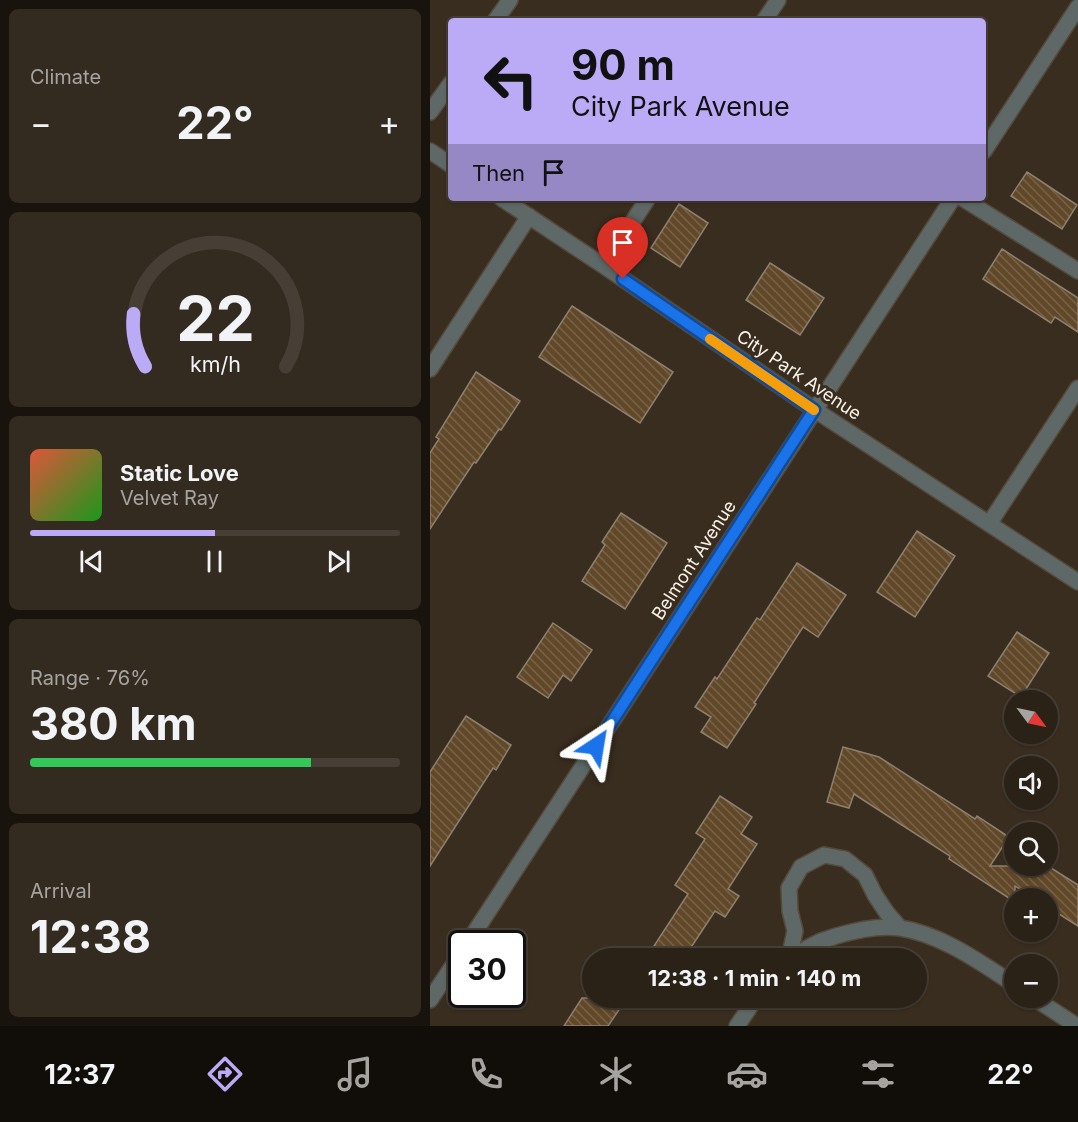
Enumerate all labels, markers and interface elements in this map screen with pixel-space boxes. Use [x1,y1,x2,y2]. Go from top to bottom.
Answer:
text: 90 m [571,39,675,90]
icon: left [472,42,550,120]
text: Climate [30,65,101,89]
text: City Park Avenue [571,90,790,123]
text: 22° [176,95,254,150]
text: − [30,103,52,143]
text: + [378,103,400,143]
icon: arrive [537,156,570,189]
text: Then [472,160,525,186]
pin [597,217,648,279]
icon: arrive [606,226,639,259]
text: 22 [176,281,254,356]
street label: City Park Avenue [733,325,866,424]
text: km/h [190,351,240,377]
text: Static Love [120,460,239,486]
text: Velvet Ray [120,486,219,510]
street label: Belmont Avenue [647,496,740,623]
icon: previous [75,545,108,578]
icon: pause [198,545,231,578]
icon: next [322,545,355,578]
text: Range · 76% [30,666,150,690]
north arrow [1004,690,1058,744]
map controls [1004,690,1058,1008]
text: 380 km [30,696,197,751]
position arrow [564,714,628,778]
button: sound [1004,756,1058,810]
button: search [1004,822,1058,876]
text: Arrival [30,879,92,903]
button: + [1004,888,1058,942]
text: 12:38 [30,909,151,964]
speed limit sign: 30 [448,930,526,1008]
button: − [1004,954,1058,1008]
text: 12:38 · 1 min · 140 m [648,965,861,991]
icon: directions [204,1053,246,1095]
icon: music [334,1053,376,1095]
icon: phone [465,1053,507,1095]
icon: climate [595,1053,637,1095]
icon: car [726,1053,768,1095]
icon: filters [857,1053,899,1095]
text: 12:37 [44,1058,115,1091]
text: 22° [987,1058,1034,1091]

